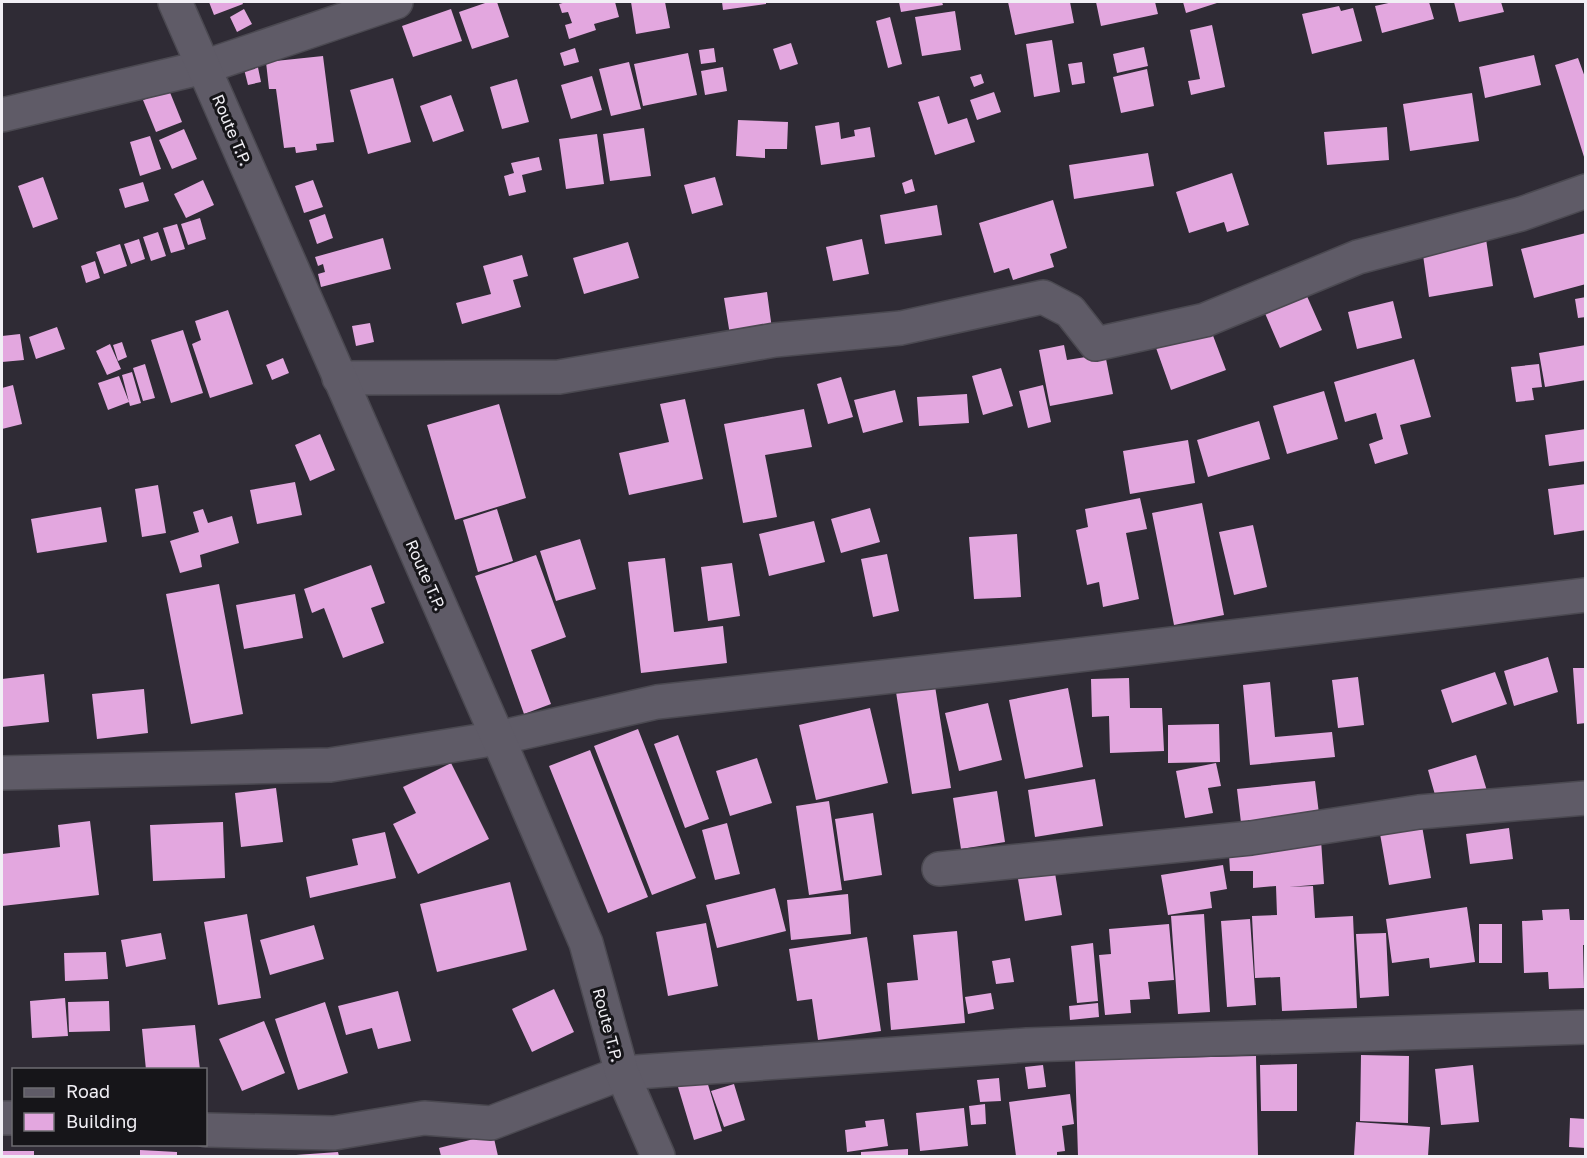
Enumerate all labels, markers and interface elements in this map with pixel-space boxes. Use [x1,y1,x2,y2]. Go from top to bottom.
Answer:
street label: Route T.P. [208,91,256,169]
street label: Route T.P. [402,536,450,614]
street label: Route T.P. [589,986,627,1064]
legend [12,1068,207,1146]
text: Road [66,1080,110,1102]
text: Building [66,1110,137,1132]

